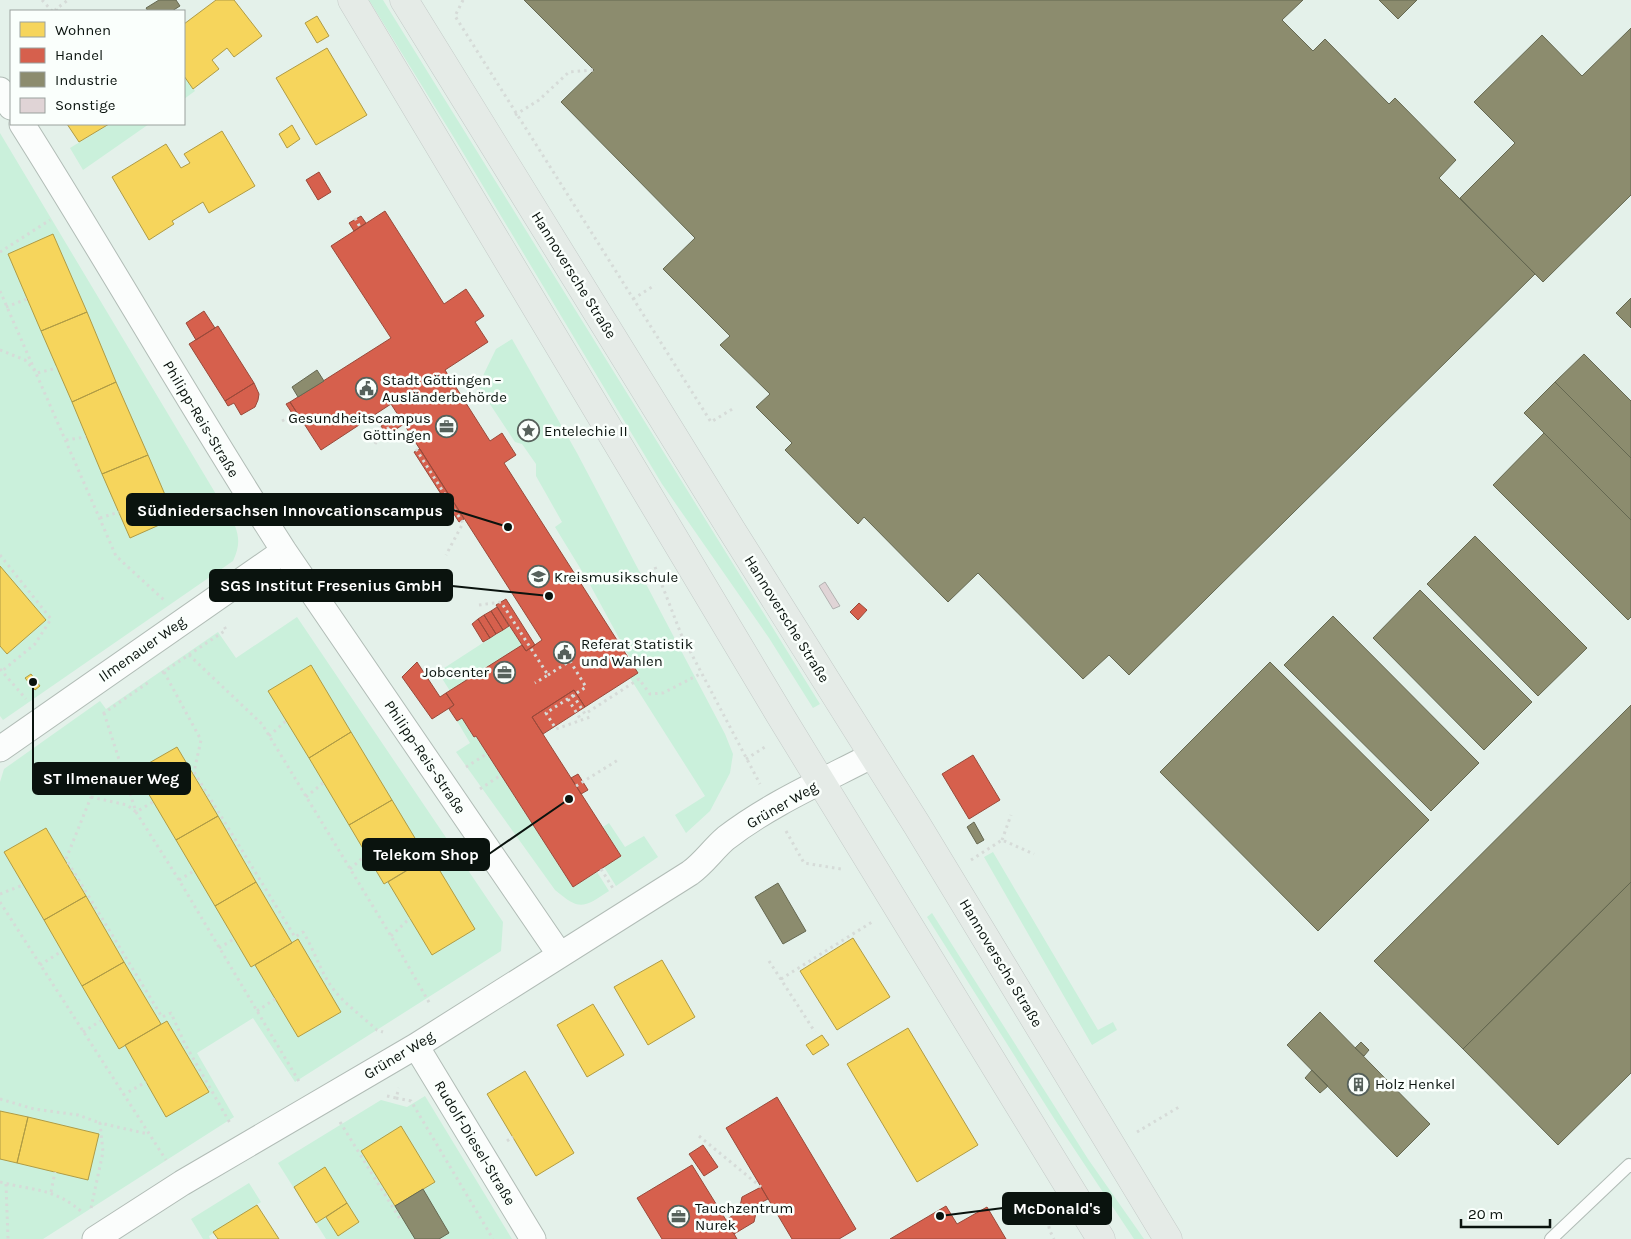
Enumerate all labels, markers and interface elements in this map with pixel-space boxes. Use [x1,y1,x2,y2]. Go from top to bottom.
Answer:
legend [10,10,185,125]
text: Wohnen [55,21,111,39]
text: Handel [55,46,103,64]
text: Industrie [55,71,117,89]
text: Sonstige [55,96,115,114]
street label: Hannoversche Straße [528,208,620,342]
street label: Philipp-Reis-Straße [159,357,243,481]
place label: Stadt Göttingen – Ausländerbehörde [382,371,507,406]
public building icon: Stadt Göttingen – Ausländerbehörde [354,377,378,401]
place label: Gesundheitscampus Göttingen [288,409,431,444]
office icon: Gesundheitscampus Göttingen [435,415,459,439]
place icon: Entelechie II [516,419,540,443]
place label: Entelechie II [544,422,628,440]
callout: Südniedersachsen Innovcationscampus [127,494,453,525]
text: Südniedersachsen Innovcationscampus [137,501,443,520]
street label: Hannoversche Straße [741,552,833,686]
school or university icon: Kreismusikschule [526,565,550,589]
place label: Kreismusikschule [554,568,678,586]
callout: SGS Institut Fresenius GmbH [210,570,452,601]
text: SGS Institut Fresenius GmbH [220,576,442,595]
street label: Ilmenauer Weg [95,612,189,686]
place label: Referat Statistik und Wahlen [581,635,693,670]
public building icon: Referat Statistik und Wahlen [553,641,577,665]
office icon: Jobcenter [493,660,517,684]
place label: Jobcenter [423,663,490,681]
street label: Philipp-Reis-Straße [380,697,470,817]
callout: ST Ilmenauer Weg [33,763,190,794]
text: ST Ilmenauer Weg [43,769,179,788]
street label: Grüner Weg [743,777,821,833]
callout: Telekom Shop [363,839,489,870]
text: Telekom Shop [373,845,479,864]
street label: Hannoversche Straße [956,896,1046,1030]
street label: Grüner Weg [360,1027,438,1083]
building icon: Holz Henkel [1347,1072,1371,1096]
place label: Holz Henkel [1375,1075,1455,1093]
street label: Rudolf-Diesel-Straße [431,1077,519,1209]
callout: McDonald's [1003,1193,1111,1224]
scale bar [1461,1196,1550,1228]
place label: Tauchzentrum Nurek [695,1199,793,1234]
text: McDonald's [1013,1199,1101,1218]
office icon: Tauchzentrum Nurek [667,1205,691,1229]
text: 20 m [1468,1205,1503,1223]

